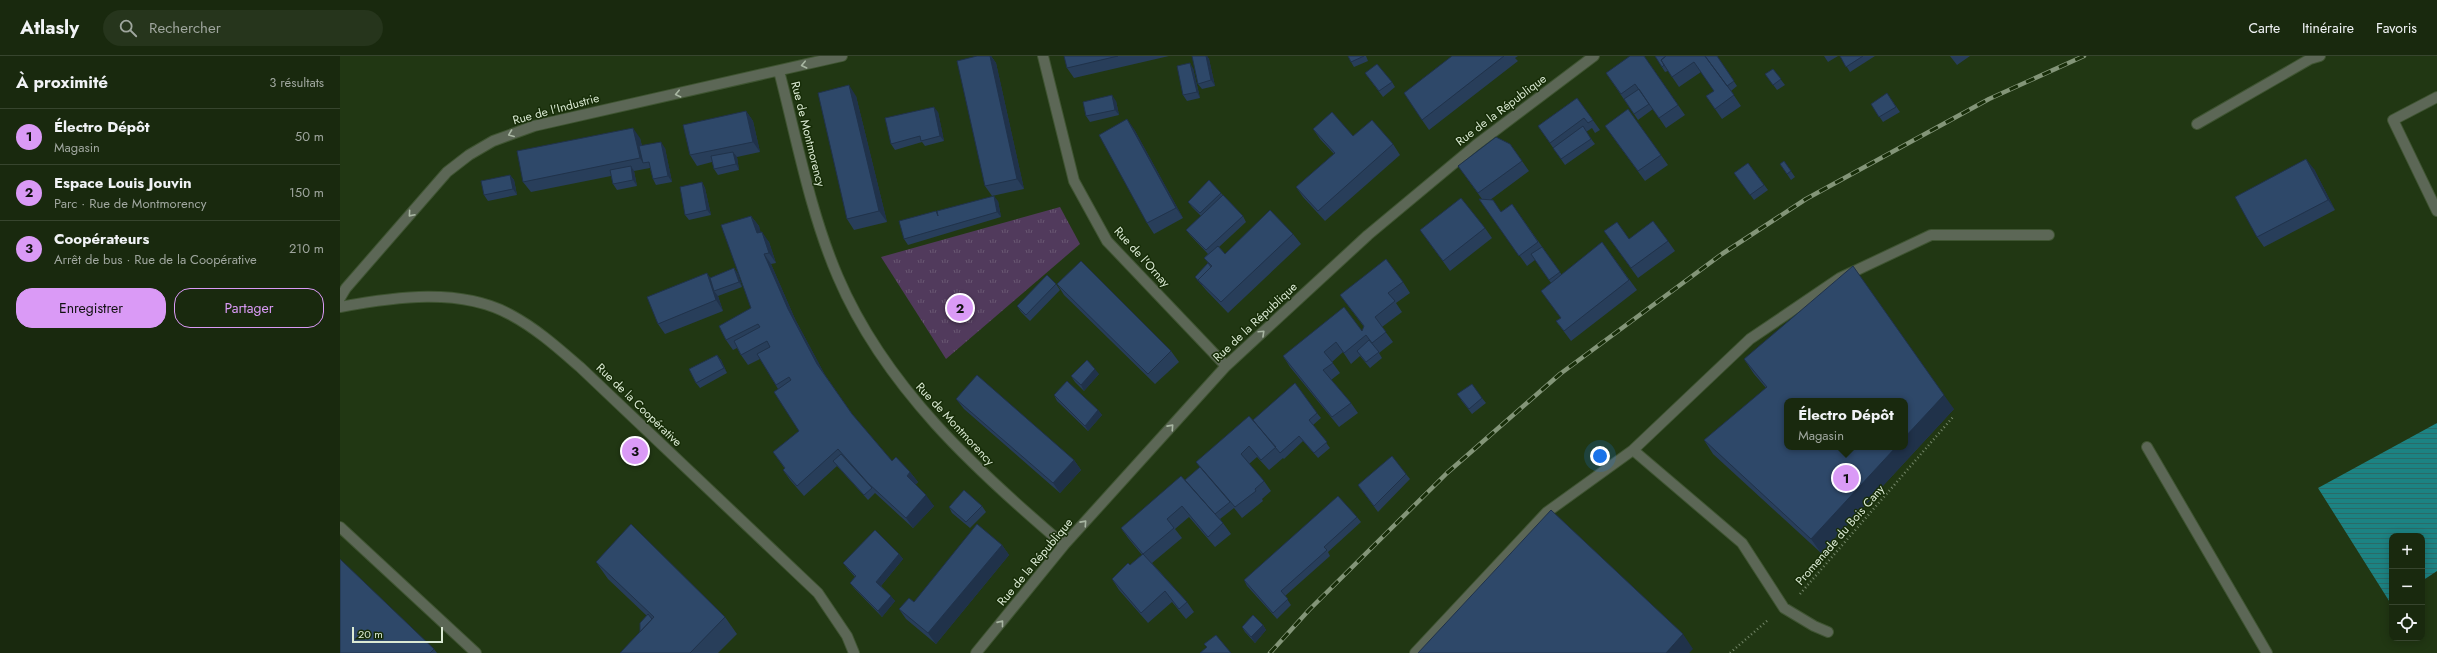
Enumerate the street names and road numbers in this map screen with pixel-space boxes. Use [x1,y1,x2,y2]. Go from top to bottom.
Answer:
street label: Rue de la République [1452,70,1550,150]
street label: Rue de Montmorency [786,79,830,189]
street label: Rue de l'Industrie [511,89,601,129]
street label: Rue de l'Ornay [1110,223,1175,292]
street label: Rue de la République [1209,278,1301,366]
street label: Rue de la Coopérative [592,359,686,451]
street label: Rue de Montmorency [912,378,999,470]
street label: Promenade du Bois Cany [1791,480,1889,589]
street label: Rue de la République [993,514,1077,610]

